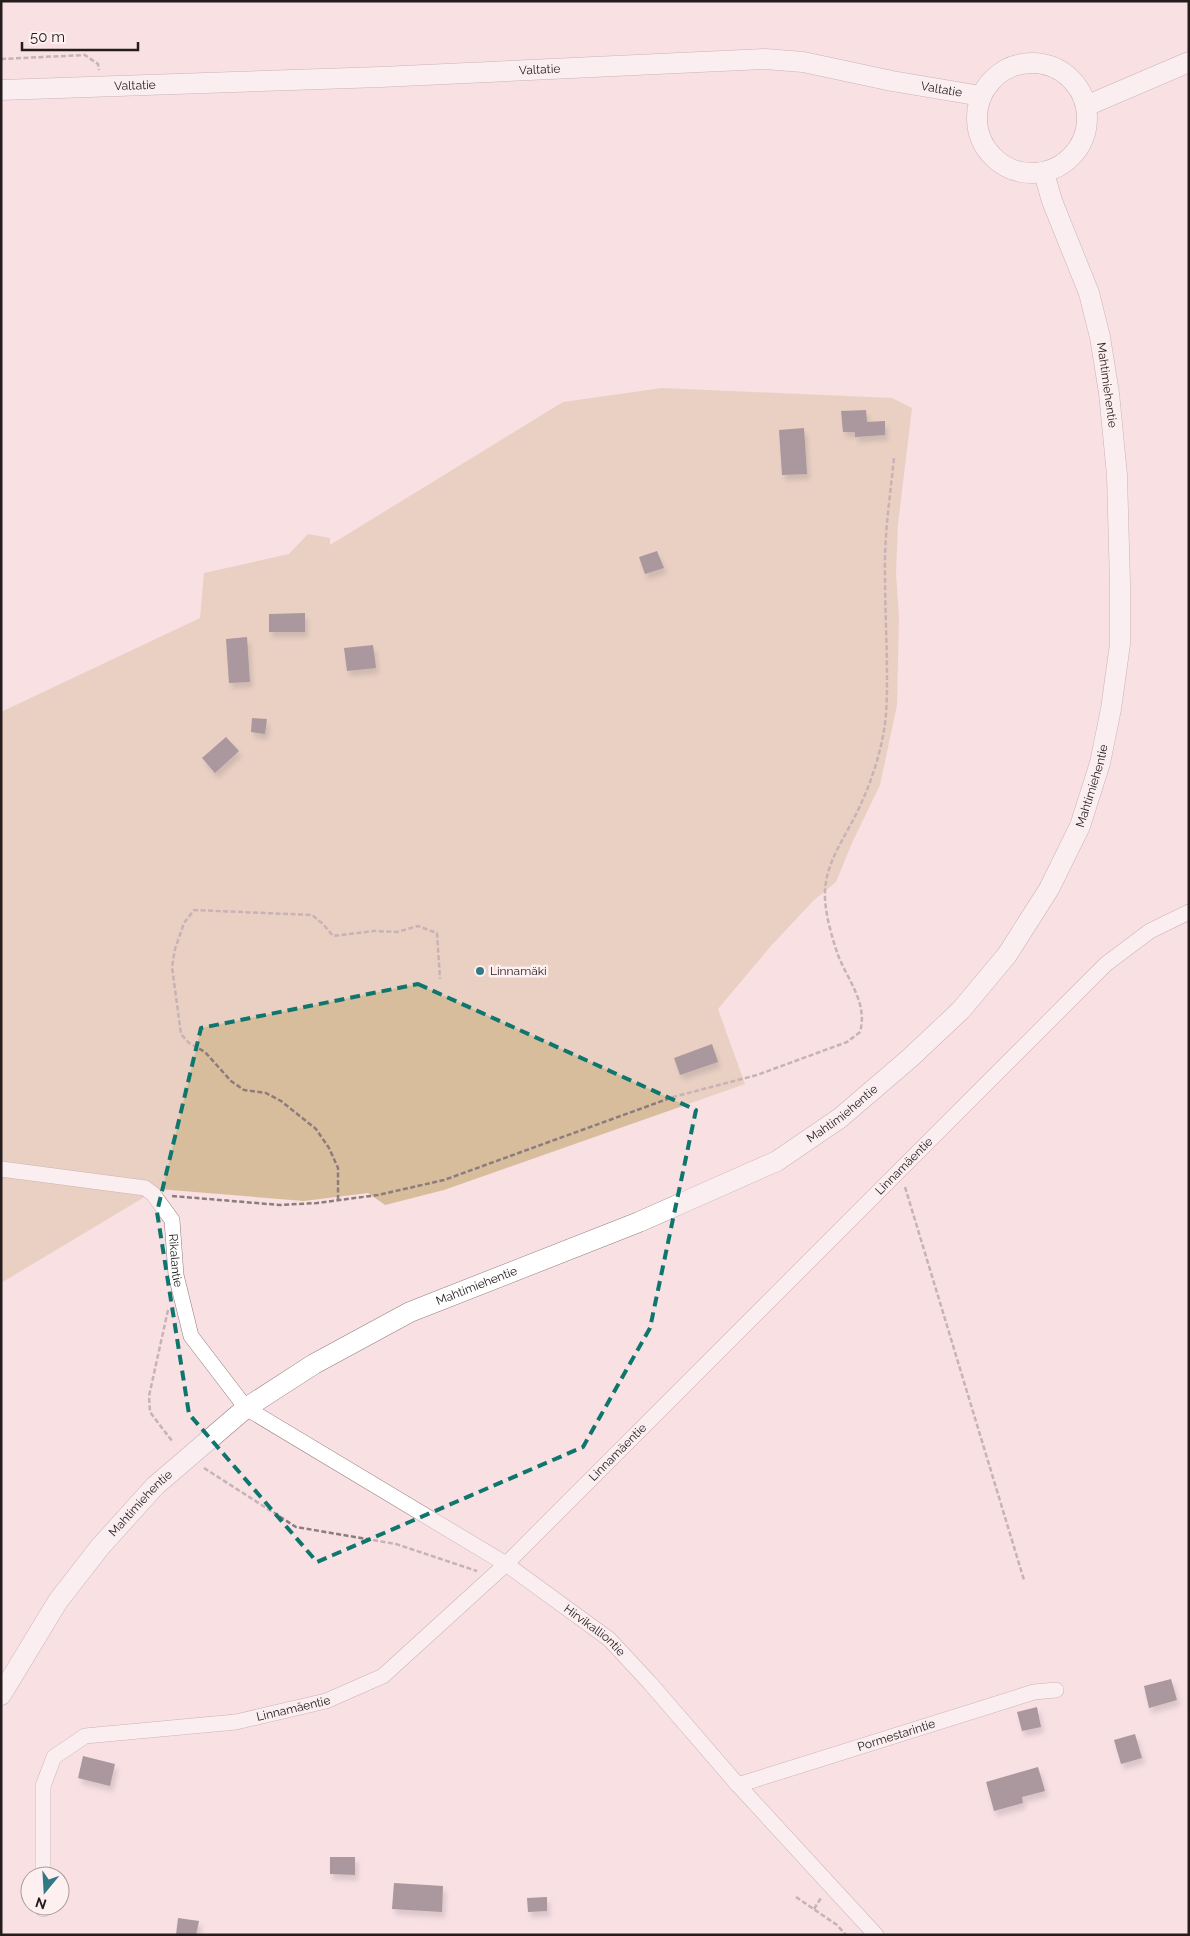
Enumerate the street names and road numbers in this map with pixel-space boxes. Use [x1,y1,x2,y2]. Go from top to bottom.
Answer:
street label: Valtatie [519,62,561,78]
street label: Valtatie [114,78,156,93]
street label: Valtatie [920,79,963,100]
street label: Mahtimiehentie [1094,341,1120,429]
street label: Mahtimiehentie [1073,743,1111,829]
street label: Mahtimiehentie [804,1082,880,1146]
street label: Linnamäentie [872,1134,936,1198]
street label: Rikalantie [166,1233,186,1289]
street label: Mahtimiehentie [434,1264,519,1308]
street label: Linnamäentie [586,1421,649,1484]
street label: Mahtimiehentie [106,1467,175,1539]
street label: Hirvikalliontie [561,1602,628,1659]
street label: Linnamäentie [255,1693,333,1724]
street label: Pormestarintie [856,1716,937,1754]

